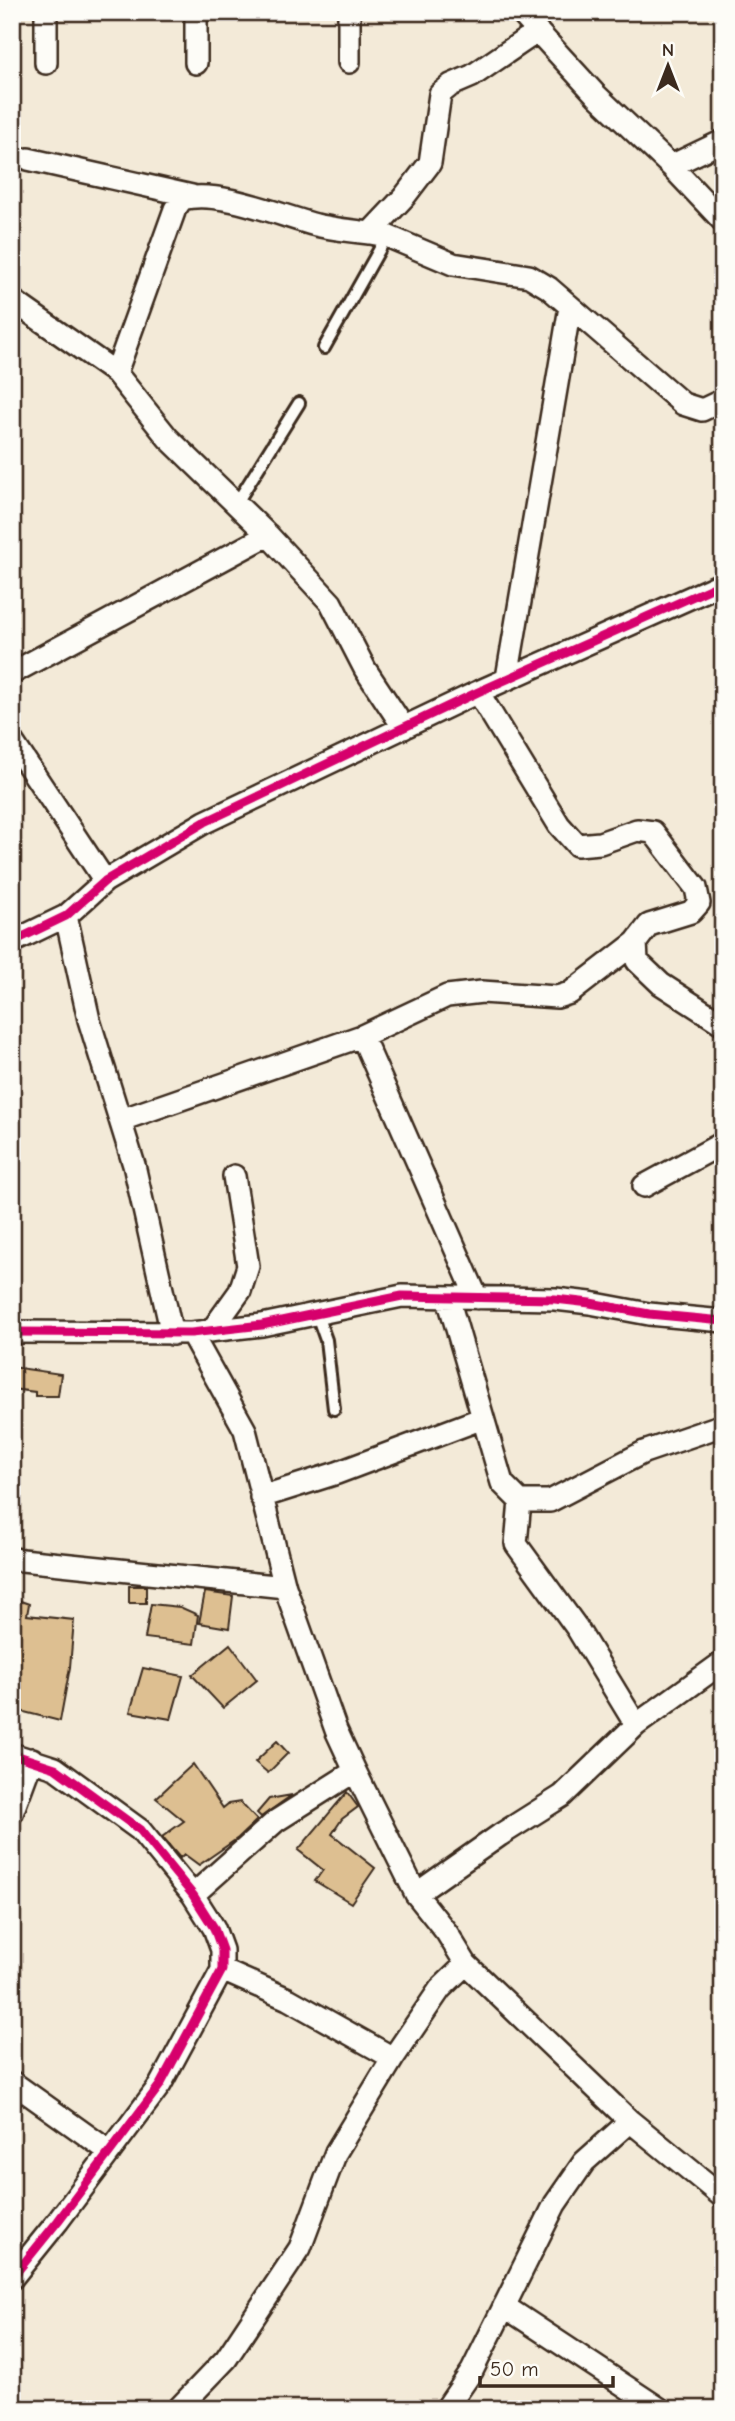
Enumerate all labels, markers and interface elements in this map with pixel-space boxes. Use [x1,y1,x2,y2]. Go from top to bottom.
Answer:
north arrow [634,32,704,102]
text: N [662,39,674,61]
scale bar [480,2344,612,2388]
text: 50 m [490,2357,539,2381]

